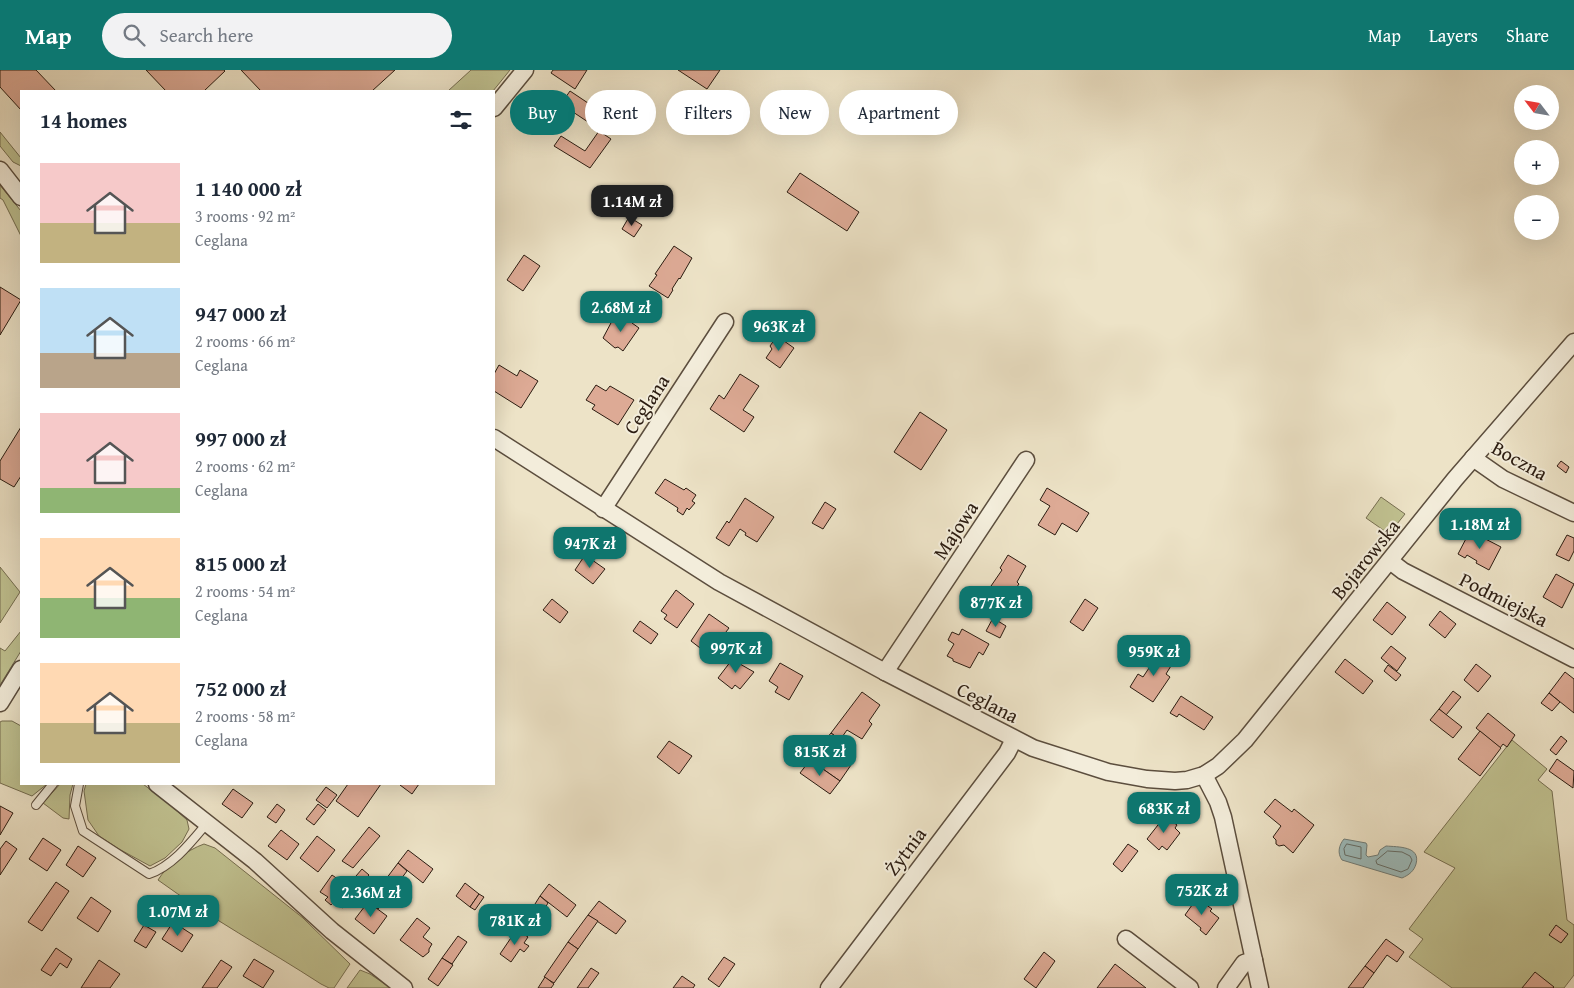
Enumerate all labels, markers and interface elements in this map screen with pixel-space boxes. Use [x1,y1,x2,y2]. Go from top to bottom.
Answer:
search box [102,13,452,58]
text: Map [25,18,72,53]
icon: search [120,21,148,49]
text: Search here [160,21,253,49]
text: Map [1368,22,1401,49]
text: Layers [1429,22,1478,49]
text: Share [1506,22,1549,49]
north arrow [1514,85,1559,130]
map controls [1514,85,1559,240]
chip: Buy [510,90,575,135]
chip: Rent [585,90,656,135]
chip: Filters [666,90,750,135]
chip: New [760,90,829,135]
chip: Apartment [839,90,958,135]
text: 14 homes [40,105,127,136]
icon: filters [447,106,475,134]
button: + [1514,140,1559,185]
text: 1 140 000 zł [195,173,302,204]
icon: home [80,183,140,243]
pin: 1.14M zł [580,184,684,227]
text: 1.14M zł [602,189,662,213]
button: − [1514,195,1559,240]
text: 3 rooms · 92 m² [195,204,295,228]
text: Ceglana [195,228,248,252]
pin: 2.68M zł [569,290,673,333]
text: 2.68M zł [591,295,651,319]
text: 947 000 zł [195,298,286,329]
icon: home [80,308,140,368]
pin: 963K zł [733,310,825,352]
text: 963K zł [753,314,805,338]
text: 2 rooms · 66 m² [195,329,295,353]
text: Ceglana [195,353,248,377]
street label: Ceglana [616,368,676,440]
text: 997 000 zł [195,423,286,454]
icon: home [80,433,140,493]
street label: Boczna [1487,433,1554,487]
text: 2 rooms · 62 m² [195,454,295,478]
text: Ceglana [195,478,248,502]
street label: Majowa [925,495,985,565]
pin: 1.18M zł [1428,508,1532,550]
street label: Bojarowska [1324,512,1407,605]
text: 1.18M zł [1450,512,1510,536]
pin: 947K zł [544,526,636,569]
text: 947K zł [564,531,616,555]
text: 815 000 zł [195,548,286,579]
icon: home [80,558,140,618]
street label: Podmiejska [1455,564,1554,634]
text: 2 rooms · 54 m² [195,579,295,603]
pin: 877K zł [950,586,1042,628]
text: 877K zł [970,590,1022,614]
text: Ceglana [195,603,248,627]
pin: 997K zł [690,632,782,674]
pin: 959K zł [1108,634,1200,677]
text: 997K zł [710,636,762,660]
text: 959K zł [1128,639,1180,663]
text: 752 000 zł [195,673,286,704]
street label: Ceglana [952,674,1024,730]
icon: home [80,683,140,743]
text: 2 rooms · 58 m² [195,704,295,728]
text: Ceglana [195,728,248,752]
pin: 815K zł [774,734,866,777]
text: 815K zł [794,739,846,763]
pin: 683K zł [1118,792,1210,834]
text: 683K zł [1138,796,1190,820]
street label: Żytnia [877,820,933,881]
pin: 752K zł [1156,874,1248,916]
pin: 2.36M zł [319,876,423,918]
text: 752K zł [1176,878,1228,902]
text: 2.36M zł [341,880,401,904]
pin: 1.07M zł [126,894,230,937]
text: 1.07M zł [148,899,208,923]
pin: 781K zł [469,904,561,946]
text: 781K zł [489,908,541,932]

